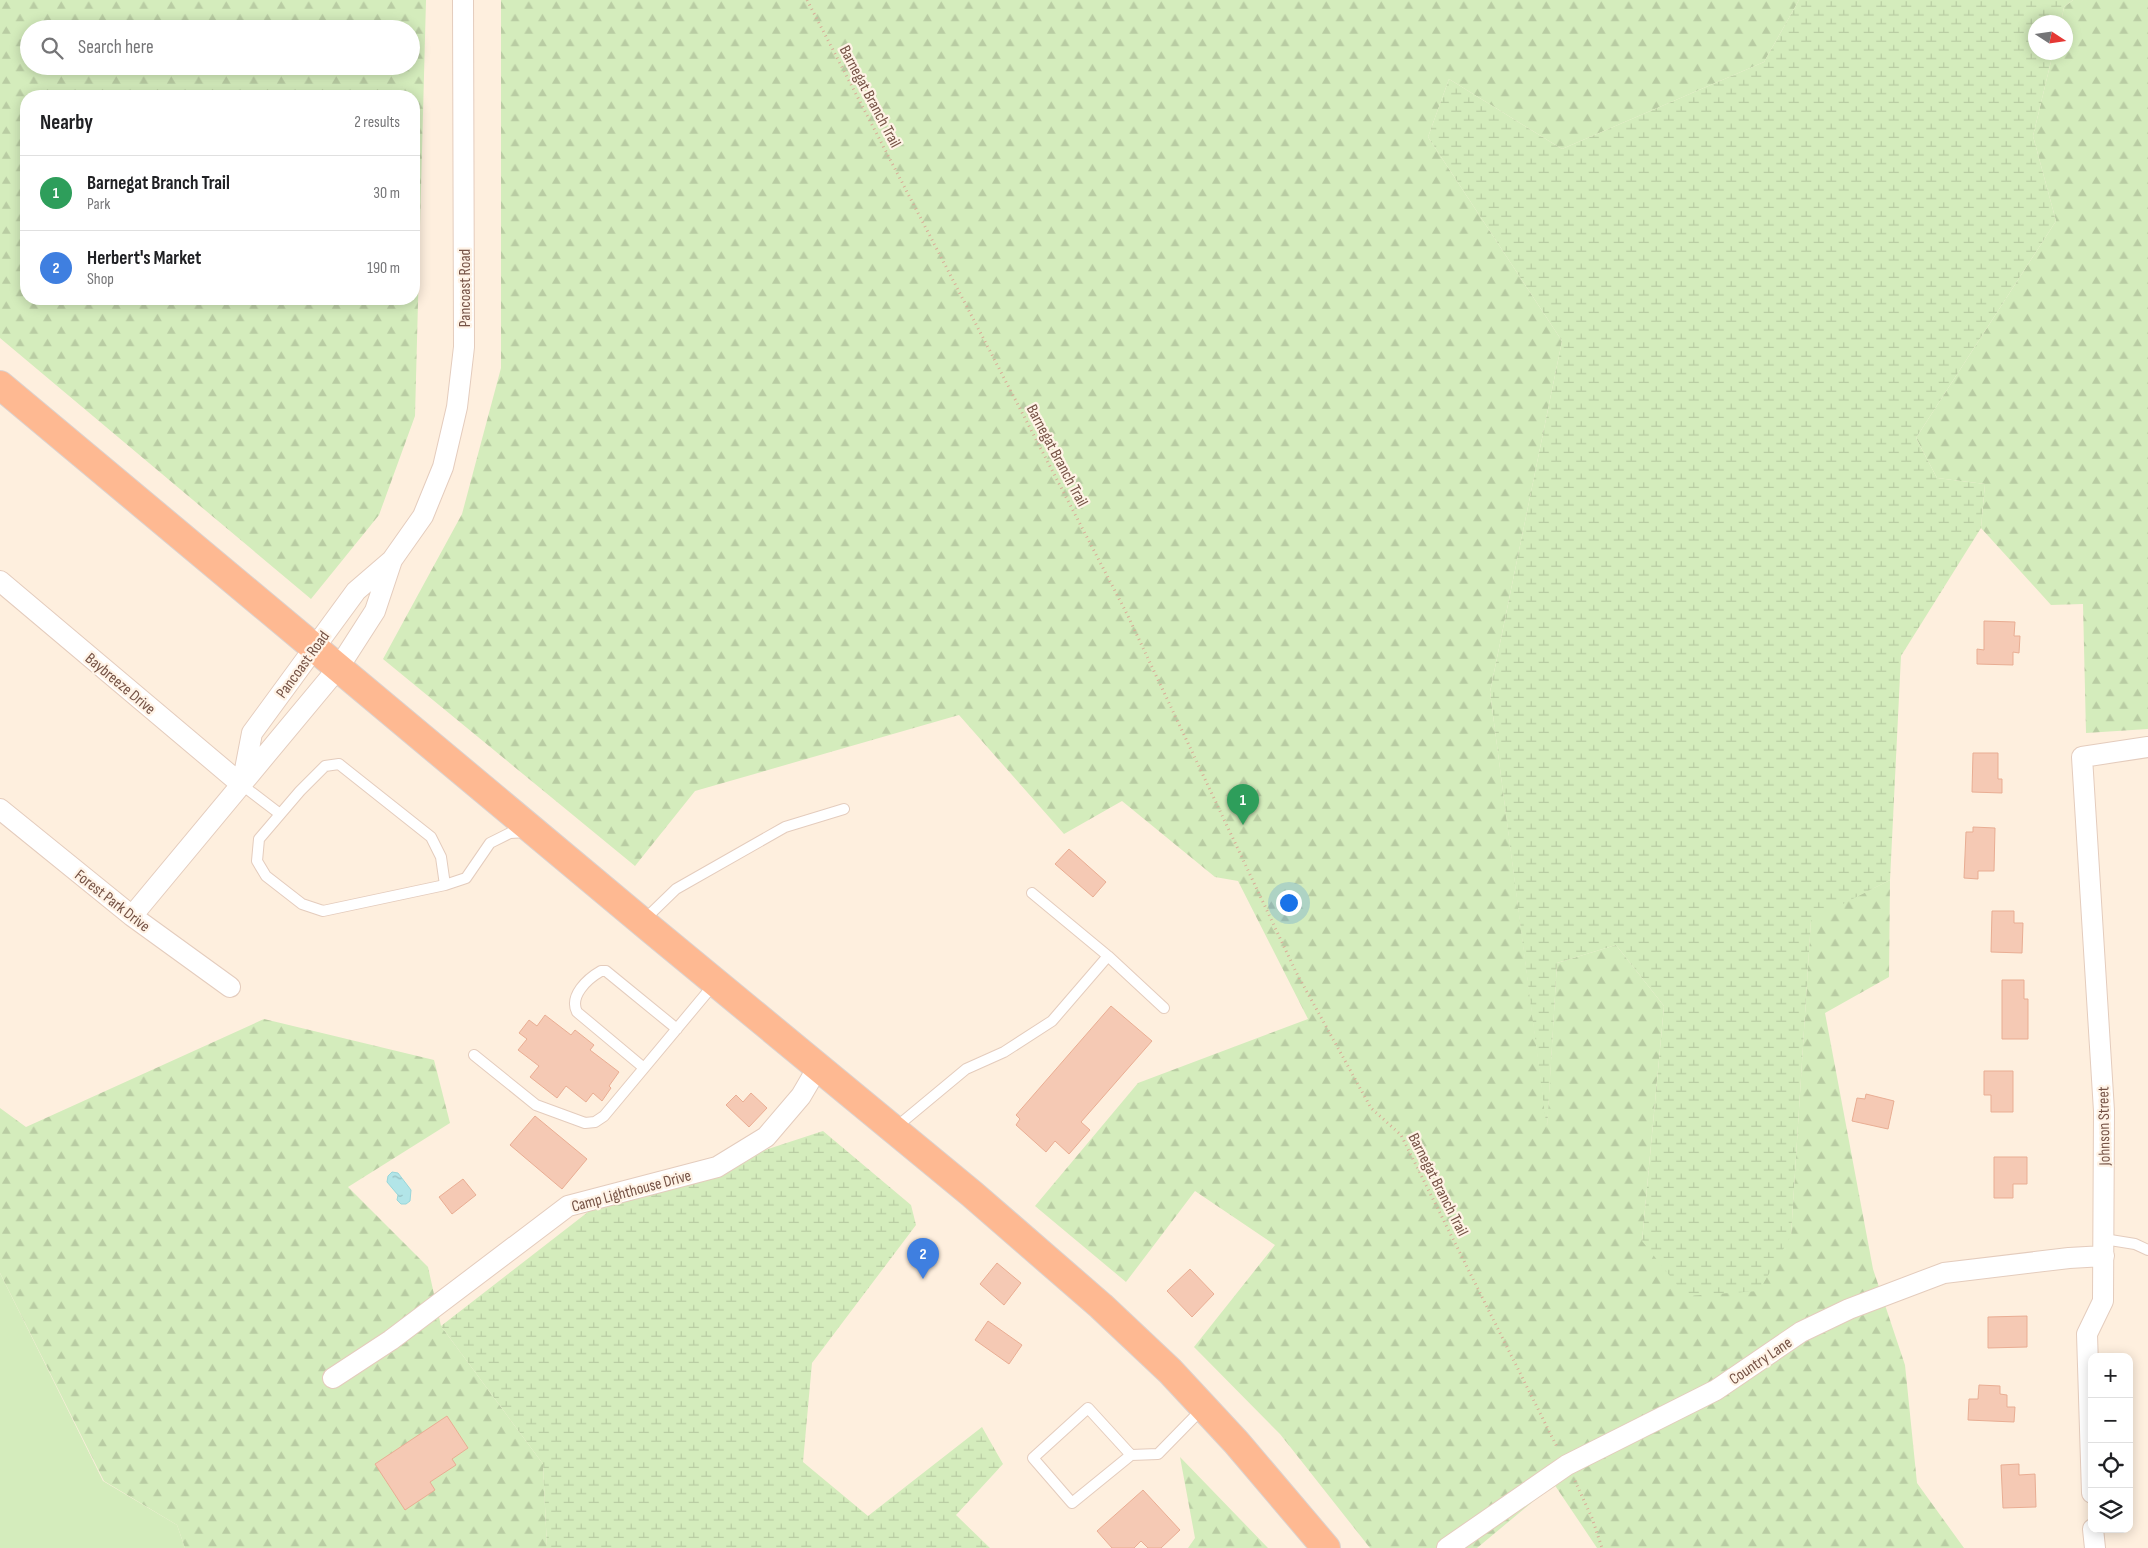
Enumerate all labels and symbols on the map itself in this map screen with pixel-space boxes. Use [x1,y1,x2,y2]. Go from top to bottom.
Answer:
north arrow [2028,15,2073,60]
street label: Barnegat Branch Trail [835,42,905,151]
street label: Pancoast Road [456,249,475,327]
street label: Barnegat Branch Trail [1022,401,1092,510]
street label: Pancoast Road [272,628,334,702]
street label: Baybreeze Drive [81,649,159,719]
pin: 1 [1227,784,1259,825]
street label: Forest Park Drive [71,866,154,936]
your location [1276,890,1302,916]
street label: Johnson Street [2094,1086,2115,1167]
street label: Barnegat Branch Trail [1404,1130,1472,1239]
street label: Camp Lighthouse Drive [570,1166,693,1217]
pin: 2 [907,1238,939,1279]
street label: Country Lane [1726,1333,1796,1389]

